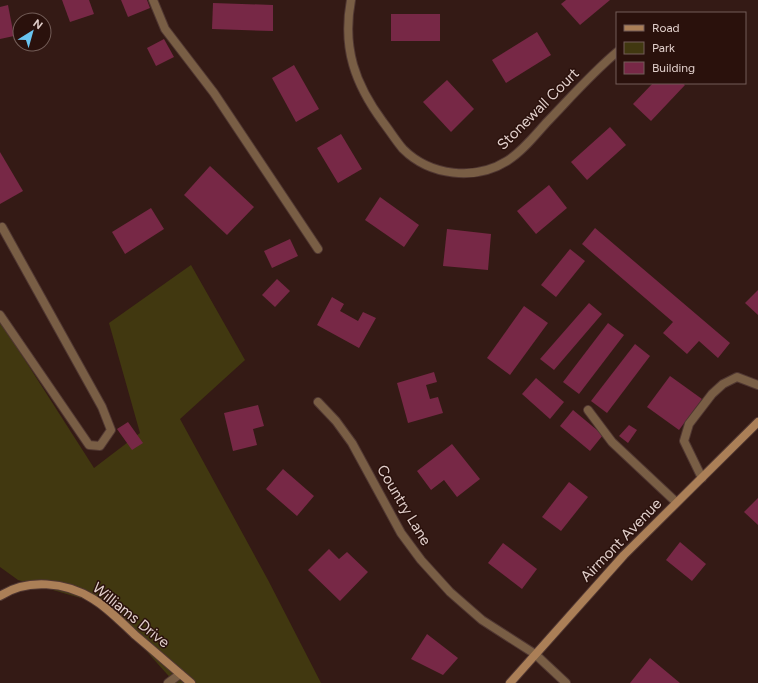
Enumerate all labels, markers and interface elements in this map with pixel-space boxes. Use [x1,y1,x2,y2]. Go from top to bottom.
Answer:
north arrow [12,12,52,52]
legend [616,12,746,84]
text: N [30,17,45,32]
text: Road [652,21,680,35]
text: Park [652,41,675,55]
text: Building [652,61,695,75]
street label: Stonewall Court [493,64,583,154]
street label: Country Lane [373,462,435,548]
street label: Airmont Avenue [577,495,665,585]
street label: Williams Drive [89,579,173,651]

